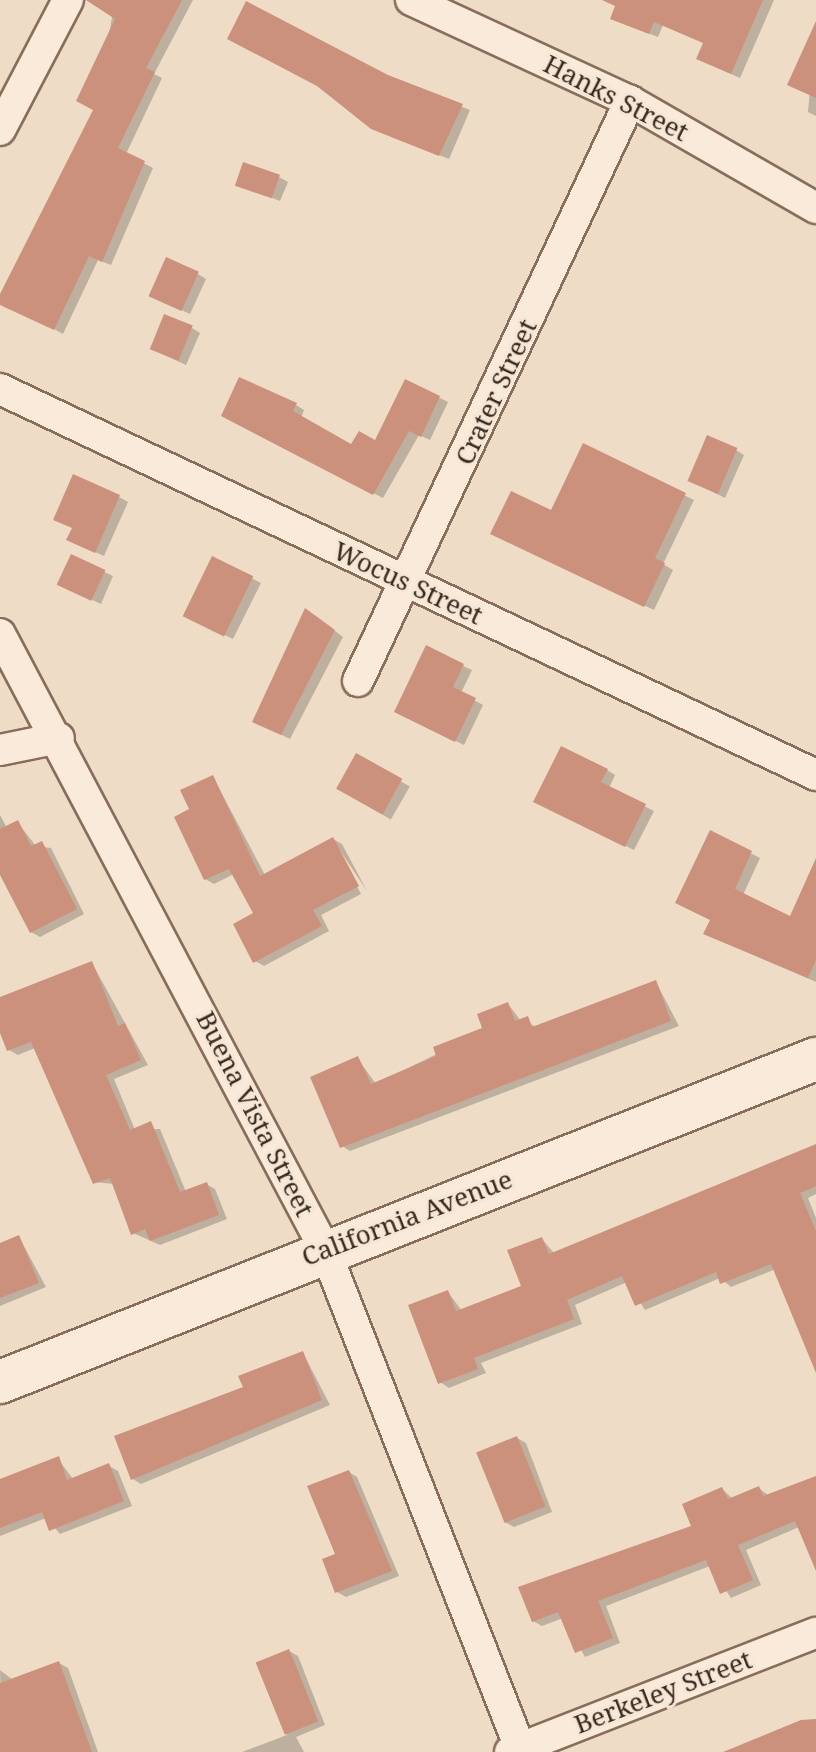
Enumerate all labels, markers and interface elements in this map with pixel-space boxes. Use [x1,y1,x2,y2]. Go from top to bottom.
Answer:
street label: Hanks Street [538,48,694,148]
street label: Crater Street [449,314,543,470]
street label: Wocus Street [328,535,488,631]
street label: Buena Vista Street [190,1006,320,1222]
street label: California Avenue [297,1163,517,1273]
street label: Berkeley Street [570,1644,756,1740]

